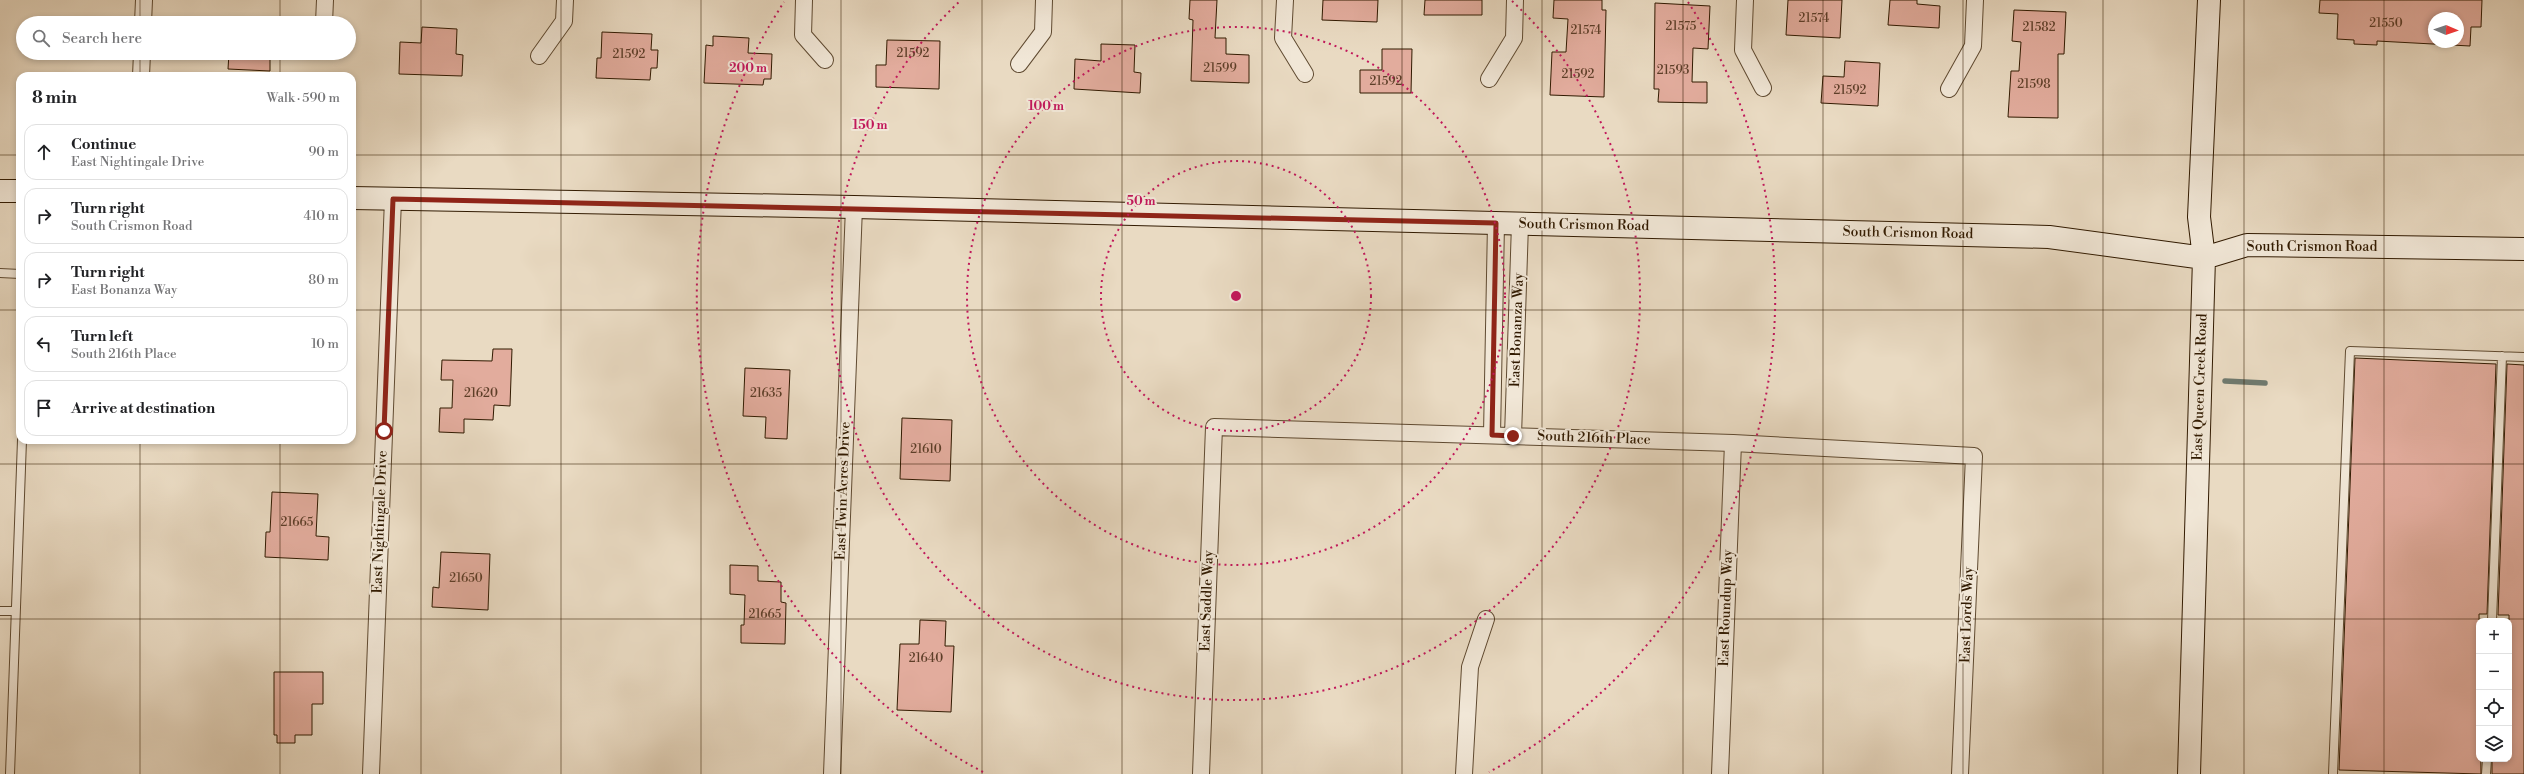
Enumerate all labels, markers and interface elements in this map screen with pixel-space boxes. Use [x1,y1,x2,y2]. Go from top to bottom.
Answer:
house number: 21574 [1799,11,1829,26]
north arrow [2428,12,2464,48]
search box [16,16,356,60]
house number: 21550 [2369,16,2403,31]
house number: 21575 [1666,19,1697,34]
house number: 21582 [2023,20,2056,35]
house number: 21574 [1571,23,1601,38]
icon: search [30,27,52,49]
text: Search here [62,29,142,48]
house number: 21592 [897,46,930,61]
house number: 21592 [613,47,646,62]
text: 200 m [729,61,767,76]
house number: 21599 [1203,61,1237,76]
house number: 21593 [1657,63,1690,78]
house number: 21592 [1562,67,1595,82]
house number: 21592 [1370,74,1403,89]
house number: 21598 [2017,77,2051,92]
house number: 21592 [1834,83,1867,98]
text: 8 min [32,87,77,109]
text: Walk · 590 m [267,90,340,106]
text: 100 m [1028,99,1064,114]
text: 150 m [853,118,887,133]
text: Continue [71,135,136,154]
icon: ahead [33,141,55,163]
text: 90 m [308,144,339,160]
text: East Nightingale Drive [71,154,204,170]
text: 50 m [1126,194,1156,209]
text: Turn right [71,199,145,218]
icon: right [33,205,55,227]
text: 410 m [303,208,339,224]
street label: South Crismon Road [1518,215,1650,235]
text: South Crismon Road [71,218,192,234]
street label: South Crismon Road [1842,223,1974,243]
street label: South Crismon Road [2247,238,2377,256]
text: Turn right [71,263,145,282]
icon: right [33,269,55,291]
text: 80 m [308,272,339,288]
street label: East Bonanza Way [1506,272,1528,388]
text: East Bonanza Way [71,282,177,298]
centre of rings [1229,289,1243,303]
street label: East Queen Creek Road [2188,313,2212,461]
text: Turn left [71,327,133,346]
icon: left [33,333,55,355]
text: 10 m [311,336,339,352]
text: South 216th Place [71,346,177,362]
house number: 21620 [464,386,498,401]
house number: 21635 [750,386,783,401]
icon: arrive [33,397,55,419]
text: Arrive at destination [71,399,215,418]
street label: East Twin Acres Drive [832,421,854,561]
route start [375,422,393,440]
route end [1504,427,1522,445]
street label: South 216th Place [1537,427,1651,449]
house number: 21610 [910,442,942,457]
street label: East Nightingale Drive [369,450,391,594]
house number: 21665 [281,515,314,530]
street label: East Roundup Way [1715,549,1737,667]
street label: East Saddle Way [1196,550,1218,652]
street label: East Lords Way [1956,566,1978,664]
house number: 21650 [449,571,483,586]
house number: 21665 [749,607,782,622]
map controls [2476,618,2512,762]
button: + [2476,618,2512,654]
house number: 21640 [909,651,943,666]
button: − [2476,654,2512,690]
button: locate [2476,690,2512,726]
button: layers [2476,726,2512,762]

